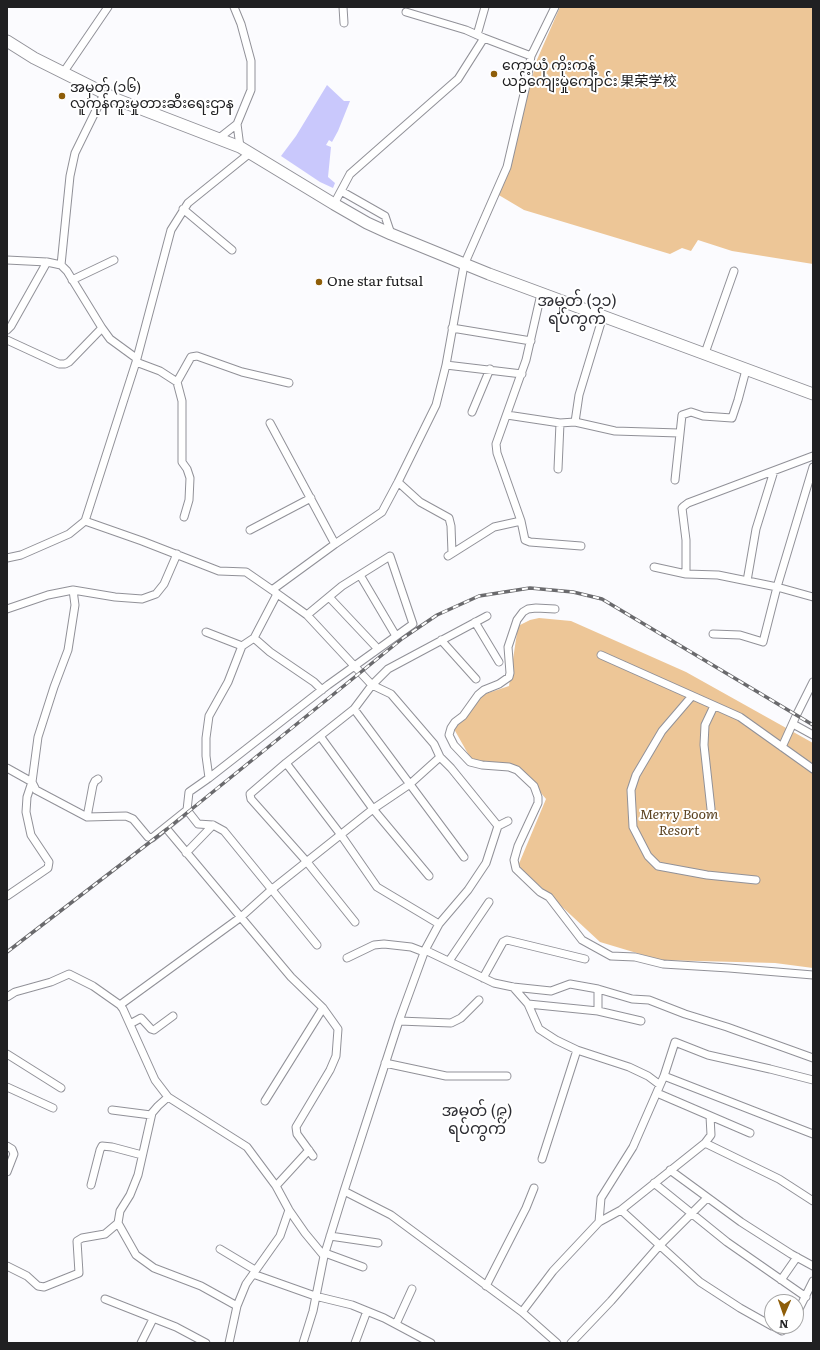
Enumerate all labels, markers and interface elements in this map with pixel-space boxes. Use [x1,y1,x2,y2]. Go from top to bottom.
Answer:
place label: ကော့ယုံ ကိုးကန့် ယဉ်ကျေးမှုကျောင်း 果荣学校 [502,58,676,90]
marker: ကော့ယုံ ကိုးကန့် ယဉ်ကျေးမှုကျောင်း 果荣学校 [489,69,499,79]
place label: အမှတ် (၁၆) လူကုန်ကူးမှုတားဆီးရေးဌာန [70,80,234,112]
marker: အမှတ် (၁၆) လူကုန်ကူးမှုတားဆီးရေးဌာန [57,91,67,101]
place label: One star futsal [327,274,423,290]
marker: One star futsal [314,277,324,287]
district label: အမှတ် (၁၁) ရပ်ကွက် [537,291,617,329]
park label: Merry Boom Resort [640,807,718,840]
district label: အမှတ် (၉) ရပ်ကွက် [441,1101,513,1139]
north arrow [764,1294,804,1334]
text: N [779,1317,789,1333]

